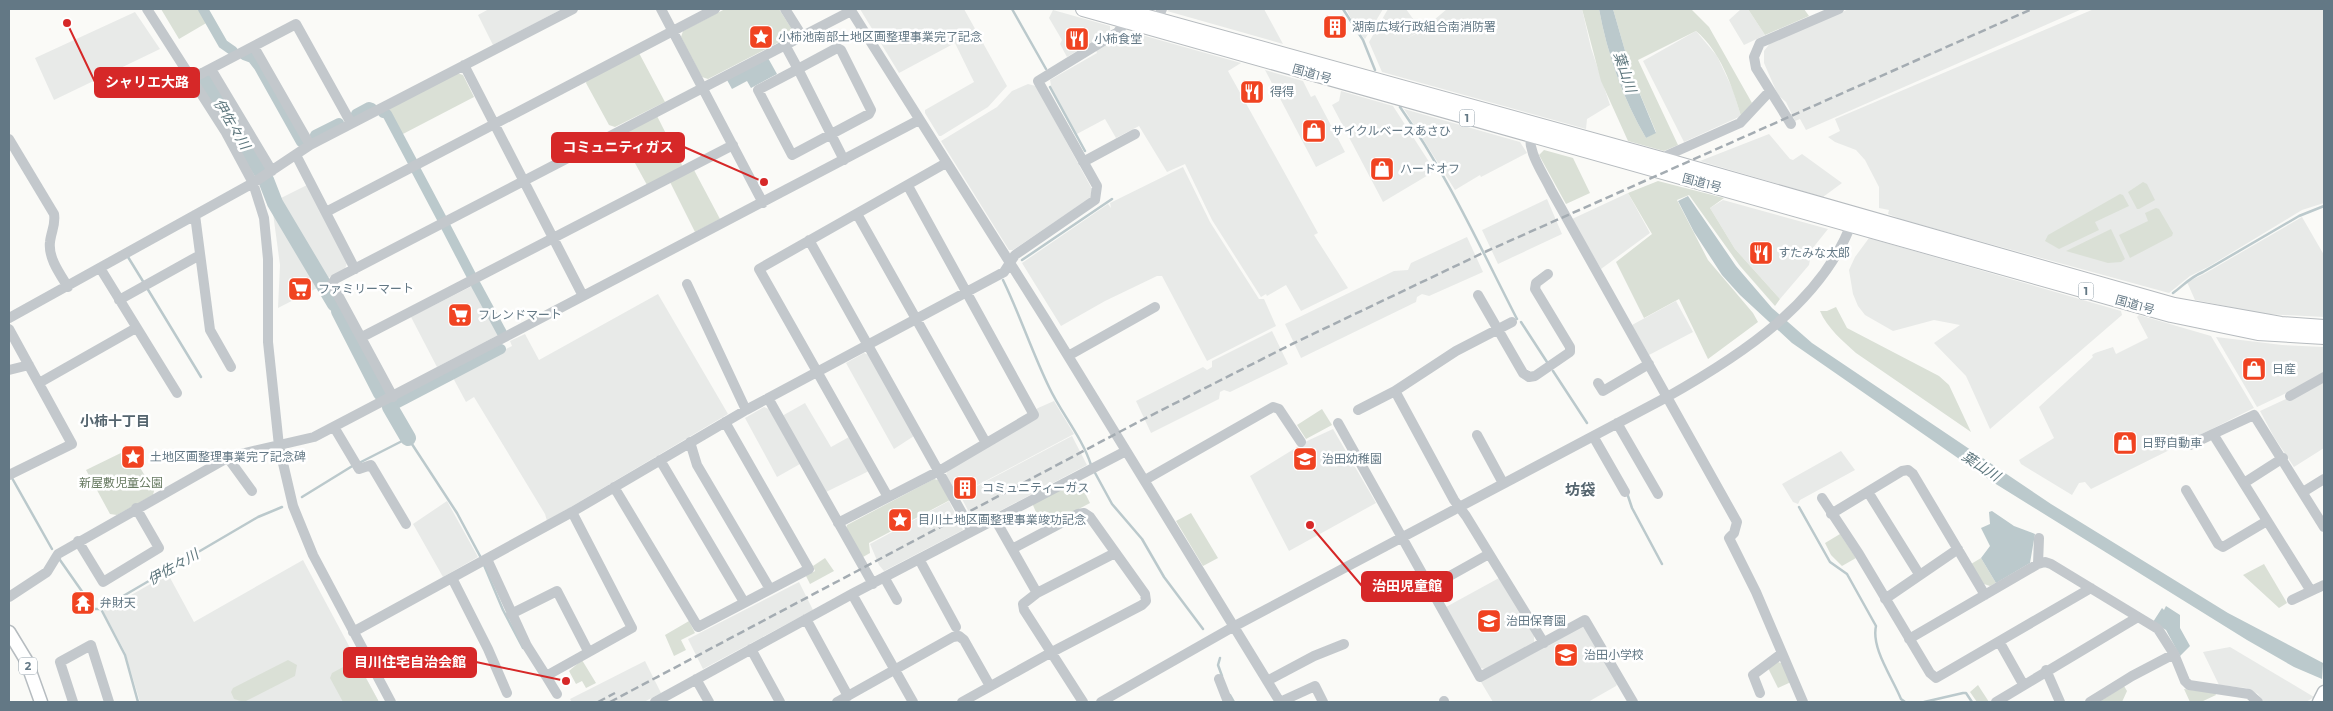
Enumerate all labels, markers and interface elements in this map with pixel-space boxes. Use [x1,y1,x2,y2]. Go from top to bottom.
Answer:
building icon: 湖南広域行政組合南消防署 [1322,14,1348,40]
place label: 湖南広域行政組合南消防署 [1352,19,1496,34]
place icon: 小柿池南部土地区画整理事業完了記念 [748,24,774,50]
restaurant icon: 小柿食堂 [1064,26,1090,52]
place label: 小柿池南部土地区画整理事業完了記念 [778,29,982,44]
place label: 小柿食堂 [1094,31,1142,46]
water label: 葉山川 [1610,49,1641,97]
street label: 国道1号 [1291,61,1334,86]
callout: シャリエ大路 [95,68,199,97]
text: シャリエ大路 [105,73,189,91]
restaurant icon: 得得 [1239,79,1265,105]
place label: 得得 [1270,84,1294,99]
water label: 伊佐々川 [210,95,255,154]
road number: 1 [1460,110,1474,126]
shop icon: サイクルベースあさひ [1301,118,1327,144]
place label: サイクルベースあさひ [1332,123,1451,138]
callout: コミュニティガス [552,133,684,162]
text: コミュニティガス [562,138,674,156]
shop icon: ハードオフ [1369,156,1395,182]
place label: ハードオフ [1400,161,1460,176]
street label: 国道1号 [1681,170,1724,195]
restaurant icon: すたみな太郎 [1748,240,1774,266]
place label: すたみな太郎 [1778,245,1850,260]
supermarket icon: ファミリーマート [287,276,313,302]
place label: ファミリーマート [318,281,414,296]
road number: 1 [2078,282,2094,300]
street label: 国道1号 [2114,292,2157,317]
supermarket icon: フレンドマート [447,302,473,328]
place label: フレンドマート [478,307,562,322]
shop icon: 日産 [2241,356,2267,382]
place label: 日産 [2272,361,2296,376]
district label: 小柿十丁目 [80,412,150,430]
shop icon: 日野自動車 [2112,430,2138,456]
place label: 日野自動車 [2142,435,2202,450]
place icon: 土地区画整理事業完了記念碑 [120,444,146,470]
school or university icon: 治田幼稚園 [1292,446,1318,472]
water label: 葉山川 [1958,447,2005,486]
place label: 土地区画整理事業完了記念碑 [150,449,306,464]
place label: 治田幼稚園 [1322,451,1382,466]
park label: 新屋敷児童公園 [79,475,163,490]
building icon: コミュニティーガス [952,475,978,501]
place label: コミュニティーガス [982,480,1089,495]
district label: 坊袋 [1565,480,1595,499]
place icon: 目川土地区画整理事業竣功記念 [887,507,913,533]
place label: 目川土地区画整理事業竣功記念 [918,512,1086,527]
water label: 伊佐々川 [144,544,203,589]
callout: 治田児童館 [1362,572,1452,601]
text: 治田児童館 [1372,577,1442,595]
temple icon: 弁財天 [70,590,96,616]
place label: 弁財天 [100,595,136,610]
school or university icon: 治田保育園 [1476,608,1502,634]
place label: 治田保育園 [1506,613,1566,628]
school or university icon: 治田小学校 [1553,642,1579,668]
place label: 治田小学校 [1584,647,1644,662]
callout: 目川住宅自治会館 [344,648,476,677]
text: 目川住宅自治会館 [354,653,466,671]
road number: 2 [19,658,37,674]

